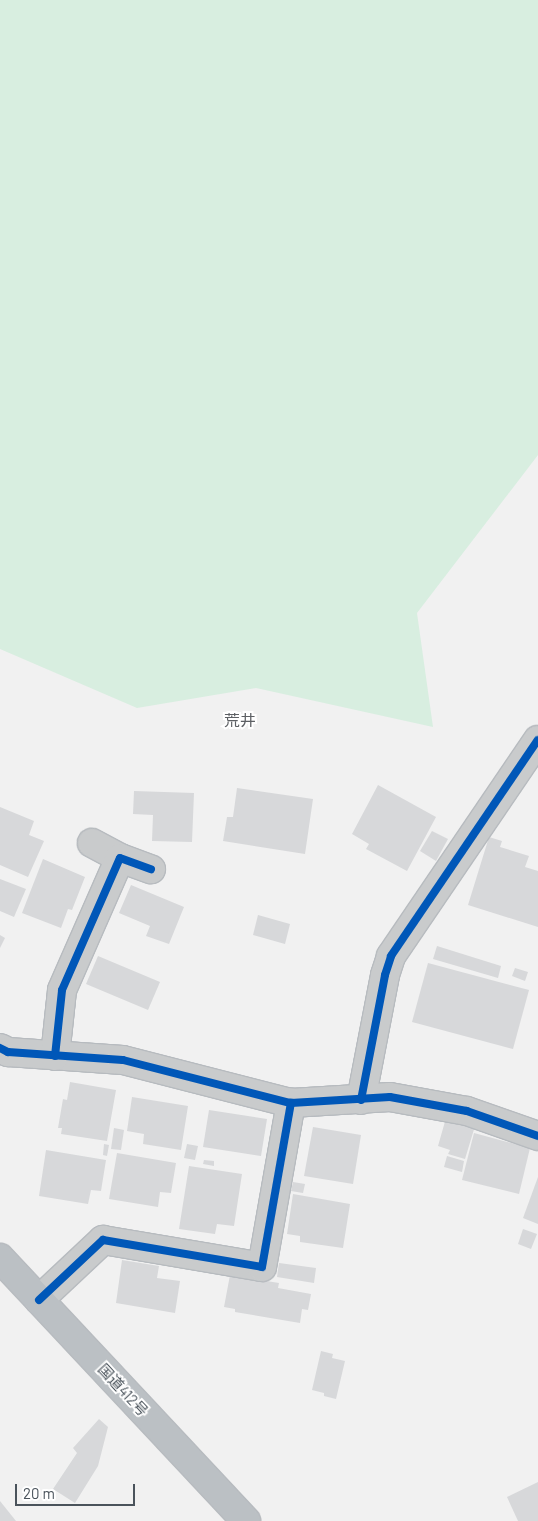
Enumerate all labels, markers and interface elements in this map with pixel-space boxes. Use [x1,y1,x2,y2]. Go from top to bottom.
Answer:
district label: 荒井 [224,710,256,730]
street label: 国道412号 [94,1360,152,1420]
scale bar [18,1474,138,1506]
text: 20 m [23,1484,55,1502]

